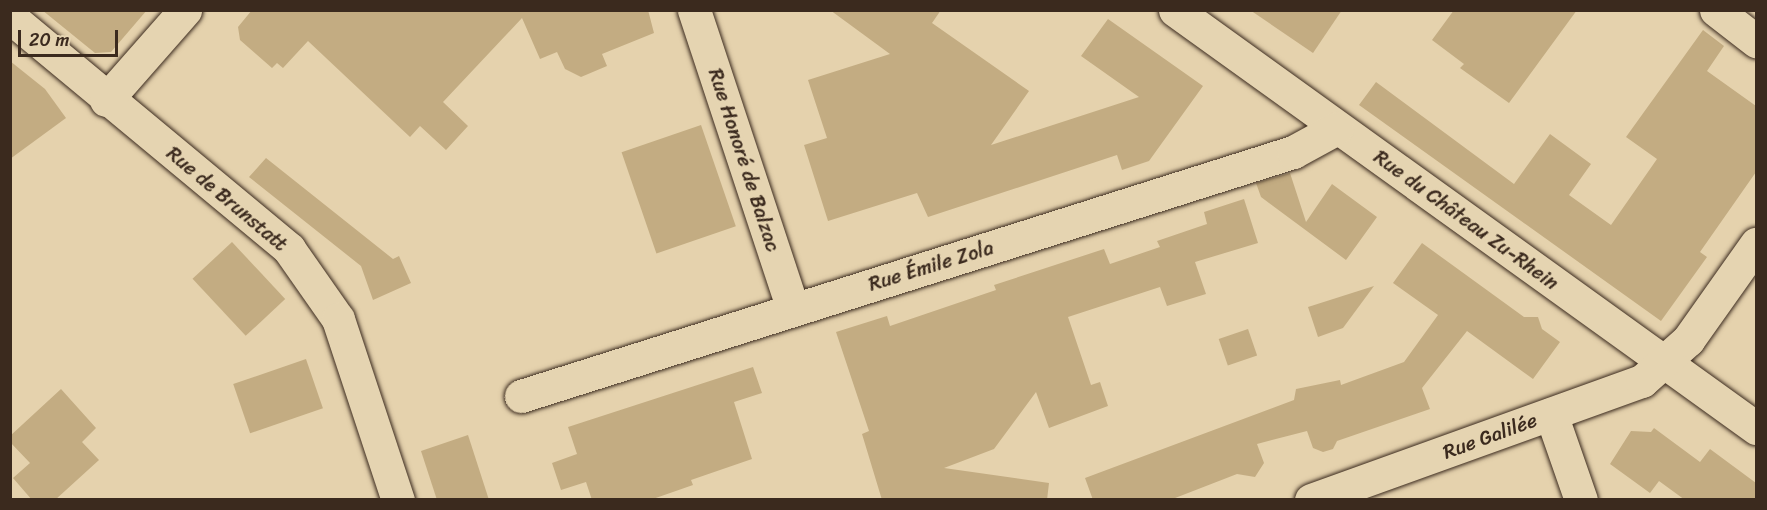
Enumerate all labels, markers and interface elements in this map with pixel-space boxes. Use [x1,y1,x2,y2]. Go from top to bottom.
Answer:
scale bar [21,18,122,56]
text: 20 m [29,24,69,56]
street label: Rue Honoré de Balzac [703,65,785,255]
street label: Rue de Brunstatt [162,142,292,256]
street label: Rue du Château Zu-Rhein [1369,145,1563,295]
street label: Rue Émile Zola [866,236,996,296]
street label: Rue Galilée [1440,408,1540,464]

